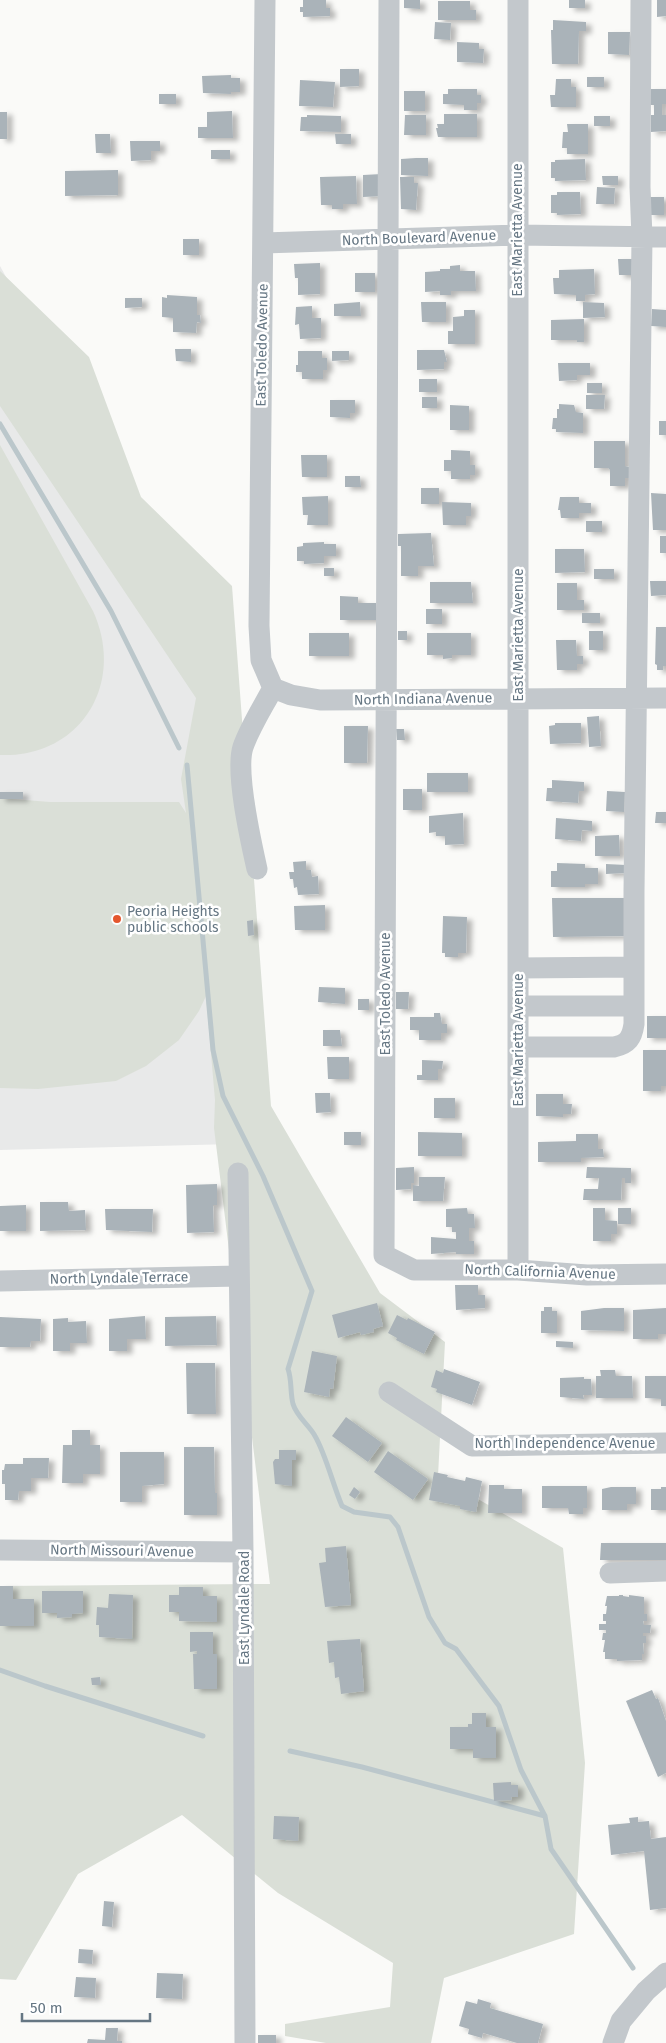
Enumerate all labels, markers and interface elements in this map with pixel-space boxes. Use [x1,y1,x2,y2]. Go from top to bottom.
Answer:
street label: East Marietta Avenue [509,163,526,297]
street label: North Boulevard Avenue [342,227,496,249]
street label: East Toledo Avenue [252,283,272,407]
street label: East Marietta Avenue [510,568,527,702]
street label: North Indiana Avenue [354,689,492,709]
place label: Peoria Heights public schools [127,903,220,936]
marker: Peoria Heights public schools [111,913,123,925]
street label: East Toledo Avenue [377,932,394,1056]
street label: East Marietta Avenue [510,973,527,1107]
street label: North California Avenue [464,1261,616,1283]
street label: North Lyndale Terrace [50,1268,188,1288]
street label: North Independence Avenue [474,1435,656,1452]
street label: North Missouri Avenue [50,1541,194,1561]
street label: East Lyndale Road [236,1551,253,1665]
scale bar [22,1990,150,2022]
text: 50 m [30,1999,63,2017]

